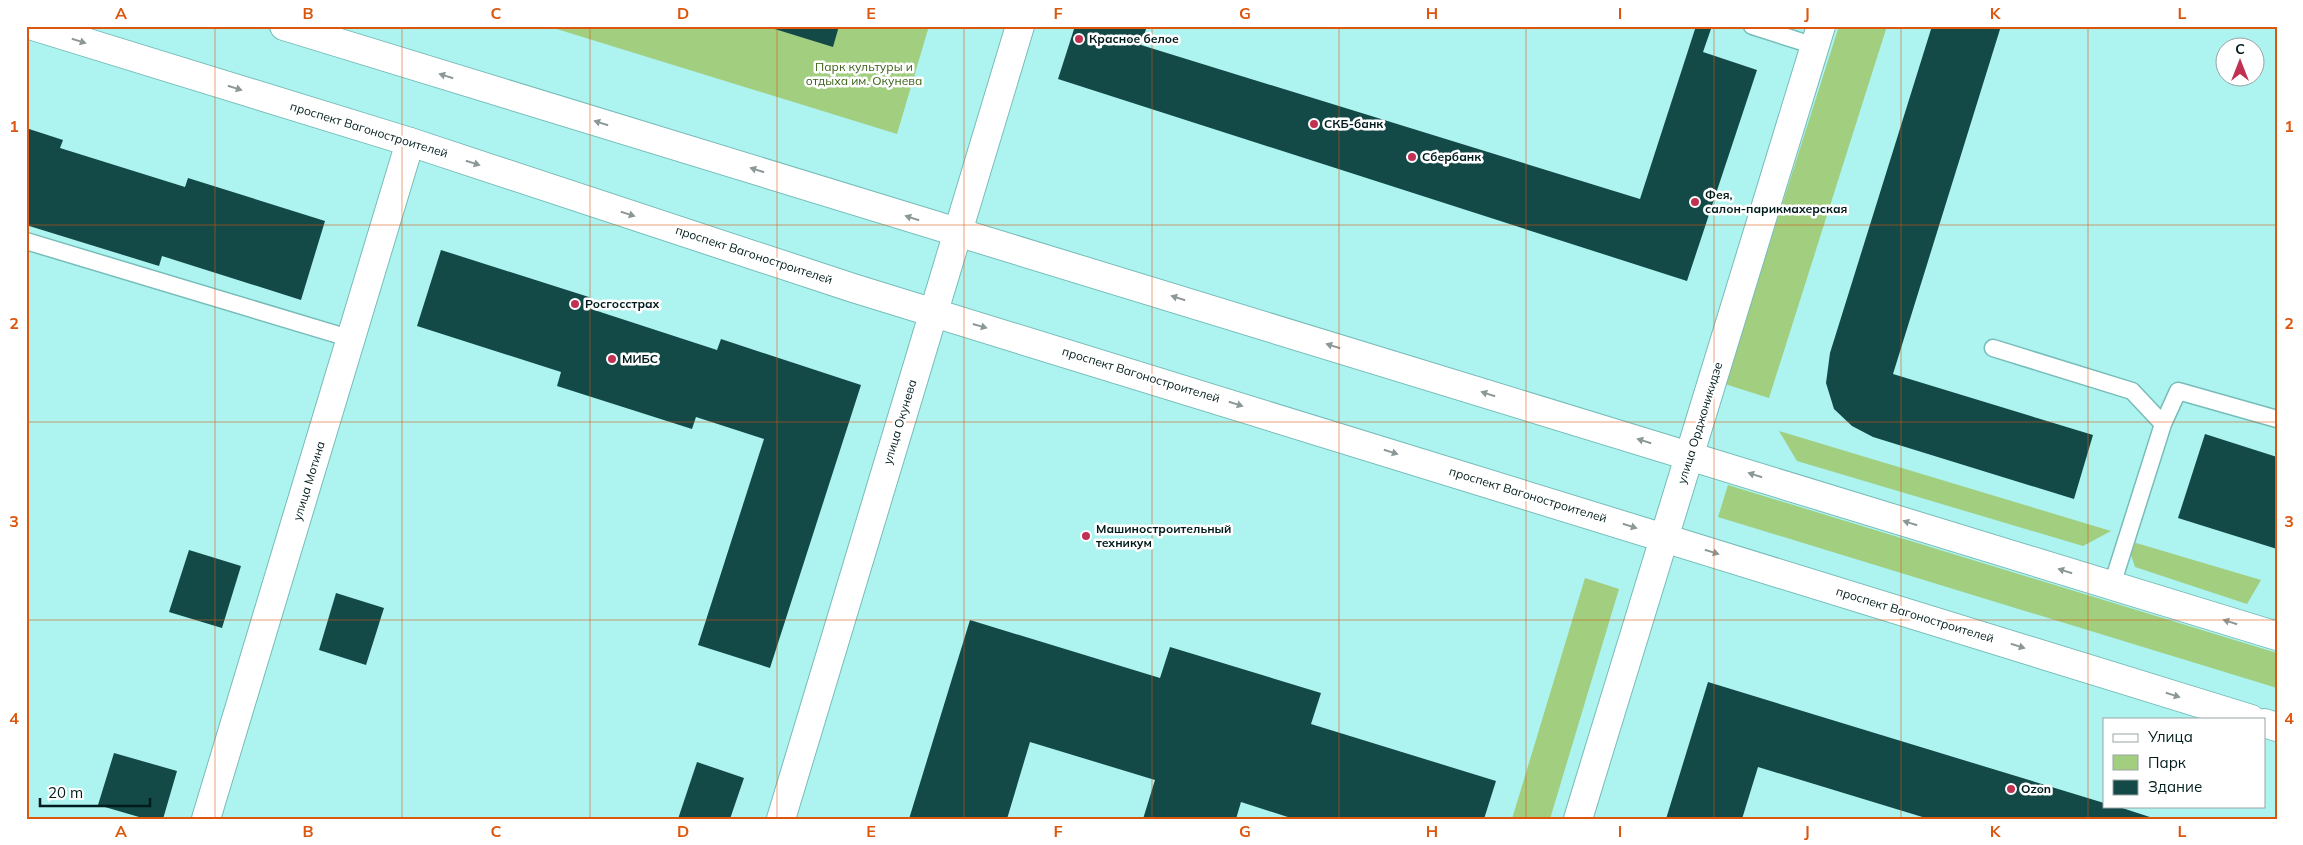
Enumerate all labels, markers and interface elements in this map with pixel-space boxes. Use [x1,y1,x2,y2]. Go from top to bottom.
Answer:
text: A [115,3,127,23]
text: B [302,3,314,23]
text: C [491,3,502,23]
text: D [677,3,689,23]
text: E [866,3,876,23]
text: F [1053,3,1063,23]
text: G [1239,3,1251,23]
text: H [1426,3,1438,23]
text: I [1618,3,1622,23]
text: J [1804,3,1810,23]
text: K [1990,3,2002,23]
text: L [2178,3,2187,23]
place label: Красное белое [1089,31,1179,46]
marker: Красное белое [1073,33,1085,45]
one-way arrow [72,37,87,45]
north arrow [2216,38,2266,88]
text: С [2235,40,2245,58]
park label: Парк культуры и отдыха им. Окунева [806,59,922,88]
one-way arrow [438,71,453,79]
one-way arrow [227,85,242,93]
street label: проспект Вагоностроителей [288,98,450,161]
text: 1 [9,116,19,136]
place label: СКБ-банк [1324,116,1383,131]
text: 1 [2284,116,2294,136]
one-way arrow [594,118,609,126]
marker: СКБ-банк [1308,118,1320,130]
place label: Сбербанк [1422,149,1481,164]
marker: Сбербанк [1406,151,1418,163]
one-way arrow [466,160,481,167]
one-way arrow [749,166,764,174]
place label: Фея, салон-парикмахерская [1705,187,1847,216]
marker: Фея, салон-парикмахерская [1689,196,1701,208]
one-way arrow [620,210,635,218]
one-way arrow [905,213,920,221]
street label: проспект Вагоностроителей [674,222,835,287]
one-way arrow [1170,294,1185,302]
place label: Росгосстрах [585,296,660,311]
marker: Росгосстрах [569,298,581,310]
text: 2 [9,313,19,333]
text: 2 [2284,313,2294,333]
one-way arrow [973,322,988,330]
one-way arrow [1325,342,1340,350]
street label: проспект Вагоностроителей [1060,343,1222,406]
place label: МИБС [622,351,658,366]
marker: МИБС [606,353,618,365]
street label: улица Орджоникидзе [1674,360,1725,486]
street label: улица Окунева [879,378,920,466]
one-way arrow [1481,389,1496,397]
one-way arrow [1228,401,1243,409]
one-way arrow [1636,437,1651,445]
street label: улица Мотина [289,439,328,522]
one-way arrow [1384,449,1399,457]
street label: проспект Вагоностроителей [1447,463,1609,526]
one-way arrow [1747,471,1762,479]
text: 3 [9,511,19,531]
text: 3 [2284,511,2294,531]
one-way arrow [1902,519,1917,527]
place label: Машиностроительный техникум [1096,521,1231,550]
one-way arrow [1623,523,1638,531]
marker: Машиностроительный техникум [1080,530,1092,542]
one-way arrow [1704,548,1719,556]
one-way arrow [2058,566,2073,574]
street label: проспект Вагоностроителей [1834,583,1996,646]
one-way arrow [2223,617,2238,625]
one-way arrow [2010,643,2025,651]
one-way arrow [2165,691,2180,699]
text: 4 [9,708,19,728]
text: 4 [2284,708,2294,728]
legend [2103,718,2266,808]
text: Улица [2147,727,2193,746]
text: Парк [2148,753,2187,772]
scale bar [40,775,150,807]
text: Здание [2148,777,2202,796]
place label: Ozon [2021,781,2051,796]
text: 20 m [48,783,83,802]
marker: Ozon [2005,783,2017,795]
text: A [115,821,127,841]
text: B [302,821,314,841]
text: C [491,821,502,841]
text: D [677,821,689,841]
text: E [866,821,876,841]
text: F [1053,821,1063,841]
text: G [1239,821,1251,841]
text: H [1426,821,1438,841]
text: I [1618,821,1622,841]
text: J [1804,821,1810,841]
text: K [1990,821,2002,841]
text: L [2178,821,2187,841]

